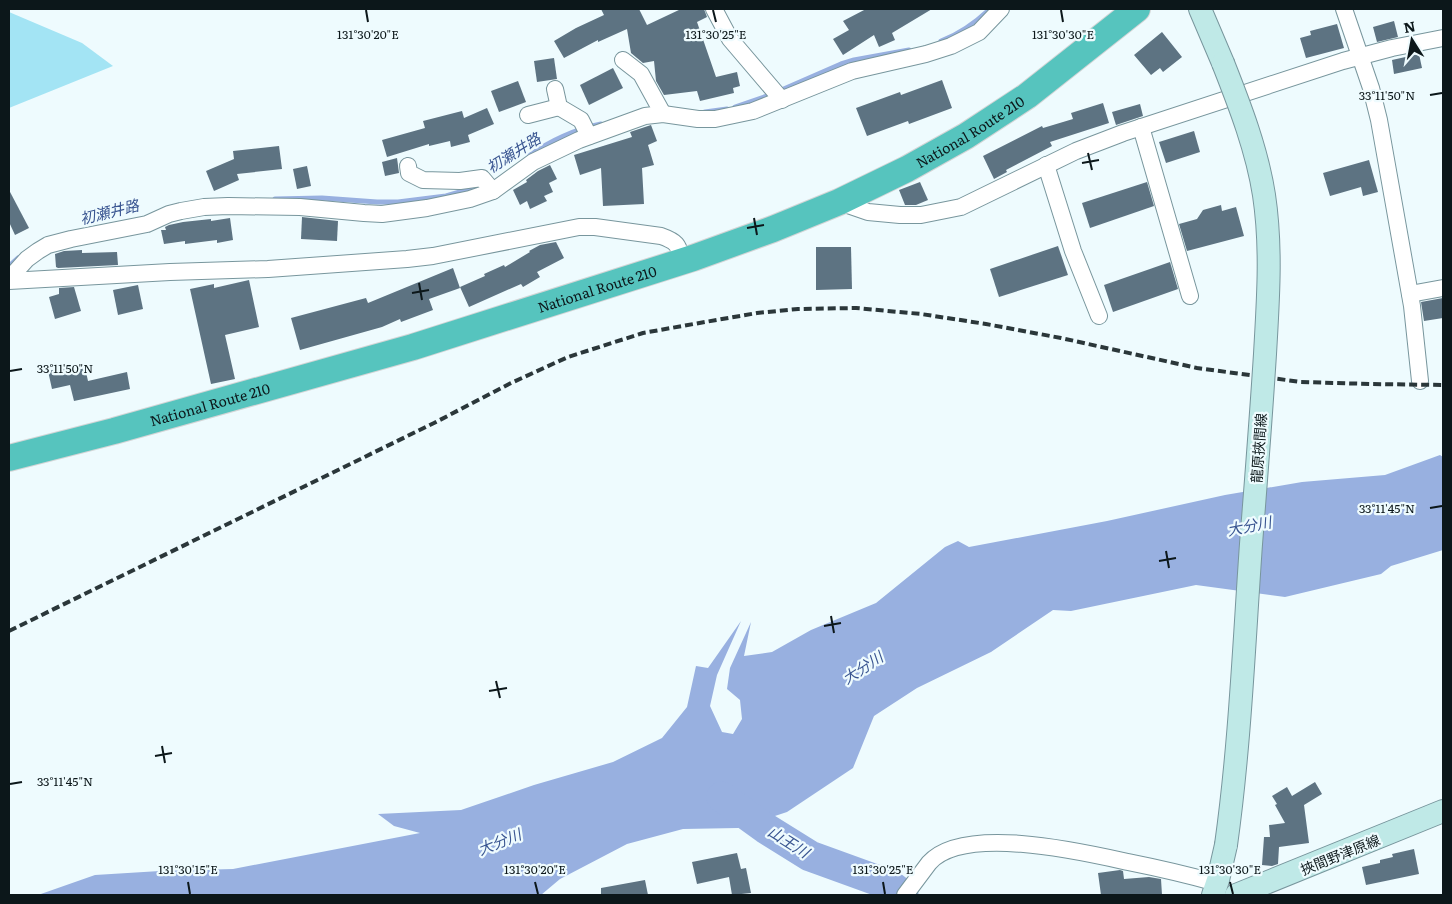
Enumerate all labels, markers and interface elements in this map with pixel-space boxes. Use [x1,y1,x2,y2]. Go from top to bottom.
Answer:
north arrow [1387,15,1437,65]
text: N [1402,15,1417,37]
text: 131°30'20"E [337,25,399,43]
text: 131°30'25"E [686,25,747,43]
text: 131°30'30"E [1032,25,1094,43]
text: 33°11'50"N [1359,86,1415,104]
street label: National Route 210 [912,91,1028,172]
water label: 初瀬井路 [481,125,546,178]
water label: 初瀬井路 [77,192,143,229]
street label: National Route 210 [535,260,659,317]
text: 33°11'50"N [37,359,93,377]
street label: National Route 210 [148,378,272,430]
street label: 龍原挾間線 [1246,412,1270,484]
text: 33°11'45"N [1359,499,1415,517]
water label: 大分川 [1225,509,1275,541]
water label: 大分川 [837,644,889,689]
text: 33°11'45"N [37,772,93,790]
water label: 山王川 [764,819,816,864]
water label: 大分川 [474,821,526,860]
street label: 挾間野津原線 [1297,829,1383,879]
text: 131°30'15"E [158,860,218,878]
text: 131°30'20"E [504,860,566,878]
text: 131°30'25"E [853,860,914,878]
text: 131°30'30"E [1199,860,1261,878]

